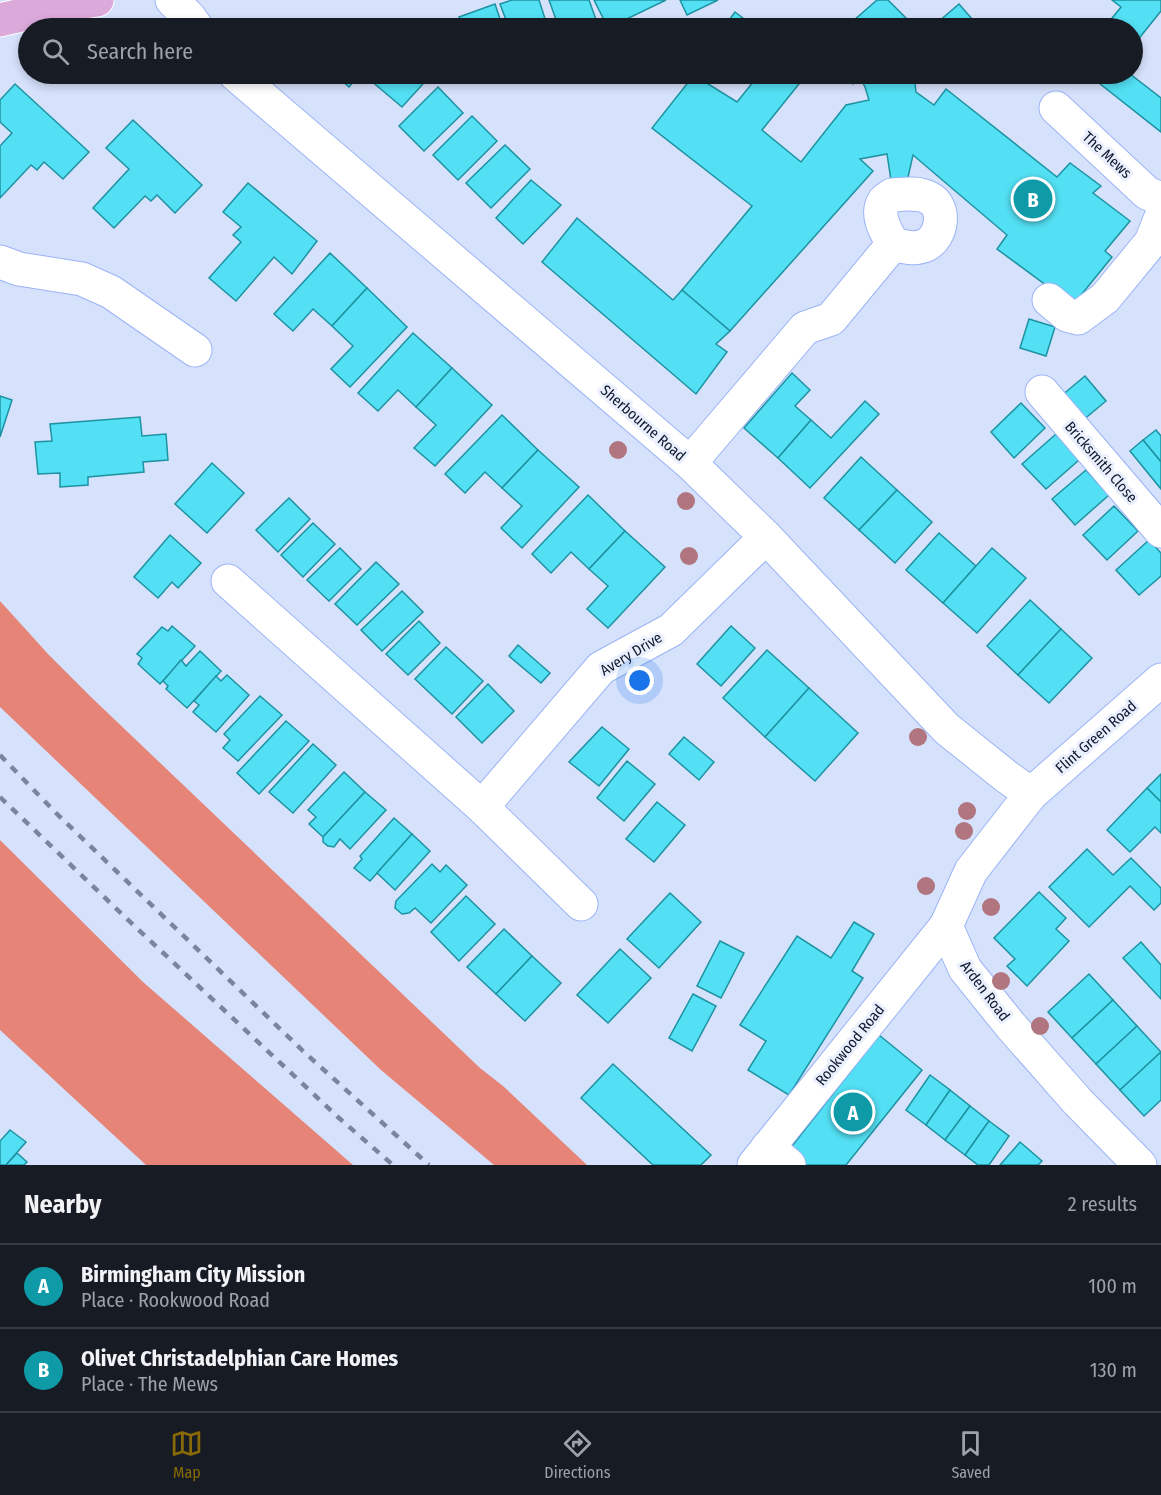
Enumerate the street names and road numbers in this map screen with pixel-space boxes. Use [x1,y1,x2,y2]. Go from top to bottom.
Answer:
street label: The Mews [1079,128,1135,182]
street label: Sherbourne Road [597,381,689,465]
street label: Bricksmith Close [1061,418,1141,506]
street label: Avery Drive [597,628,665,680]
street label: Flint Green Road [1052,697,1140,777]
street label: Arden Road [957,957,1013,1025]
street label: Rookwood Road [812,1001,888,1089]

